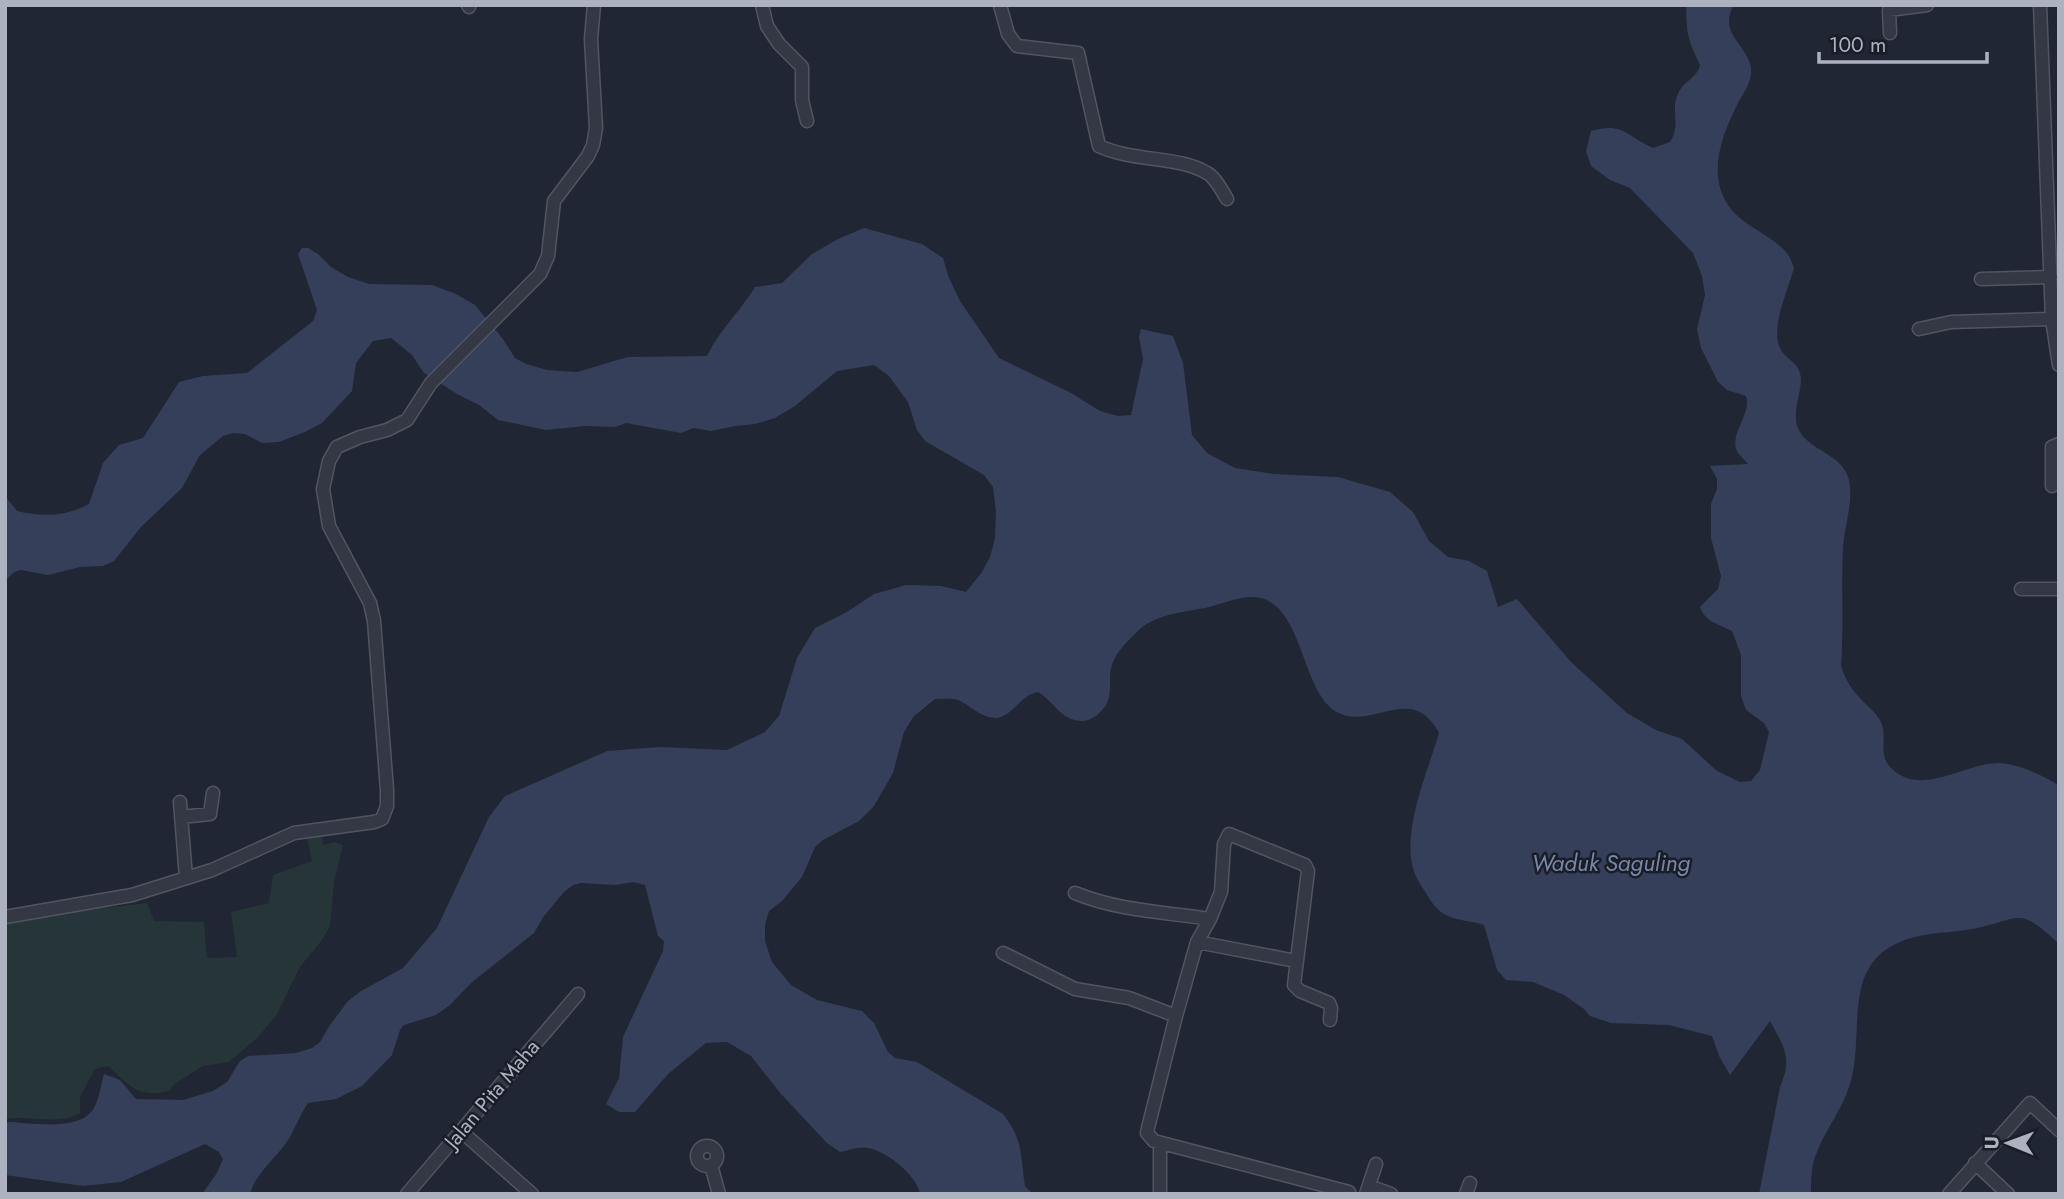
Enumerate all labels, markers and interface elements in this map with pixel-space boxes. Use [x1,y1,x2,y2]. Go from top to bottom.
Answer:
scale bar [1819,21,1987,65]
text: 100 m [1829,30,1886,60]
water label: Waduk Saguling [1532,846,1690,880]
street label: Jalan Pita Maha [435,1033,547,1157]
north arrow [1973,1108,2043,1178]
text: U [1978,1136,2005,1150]

